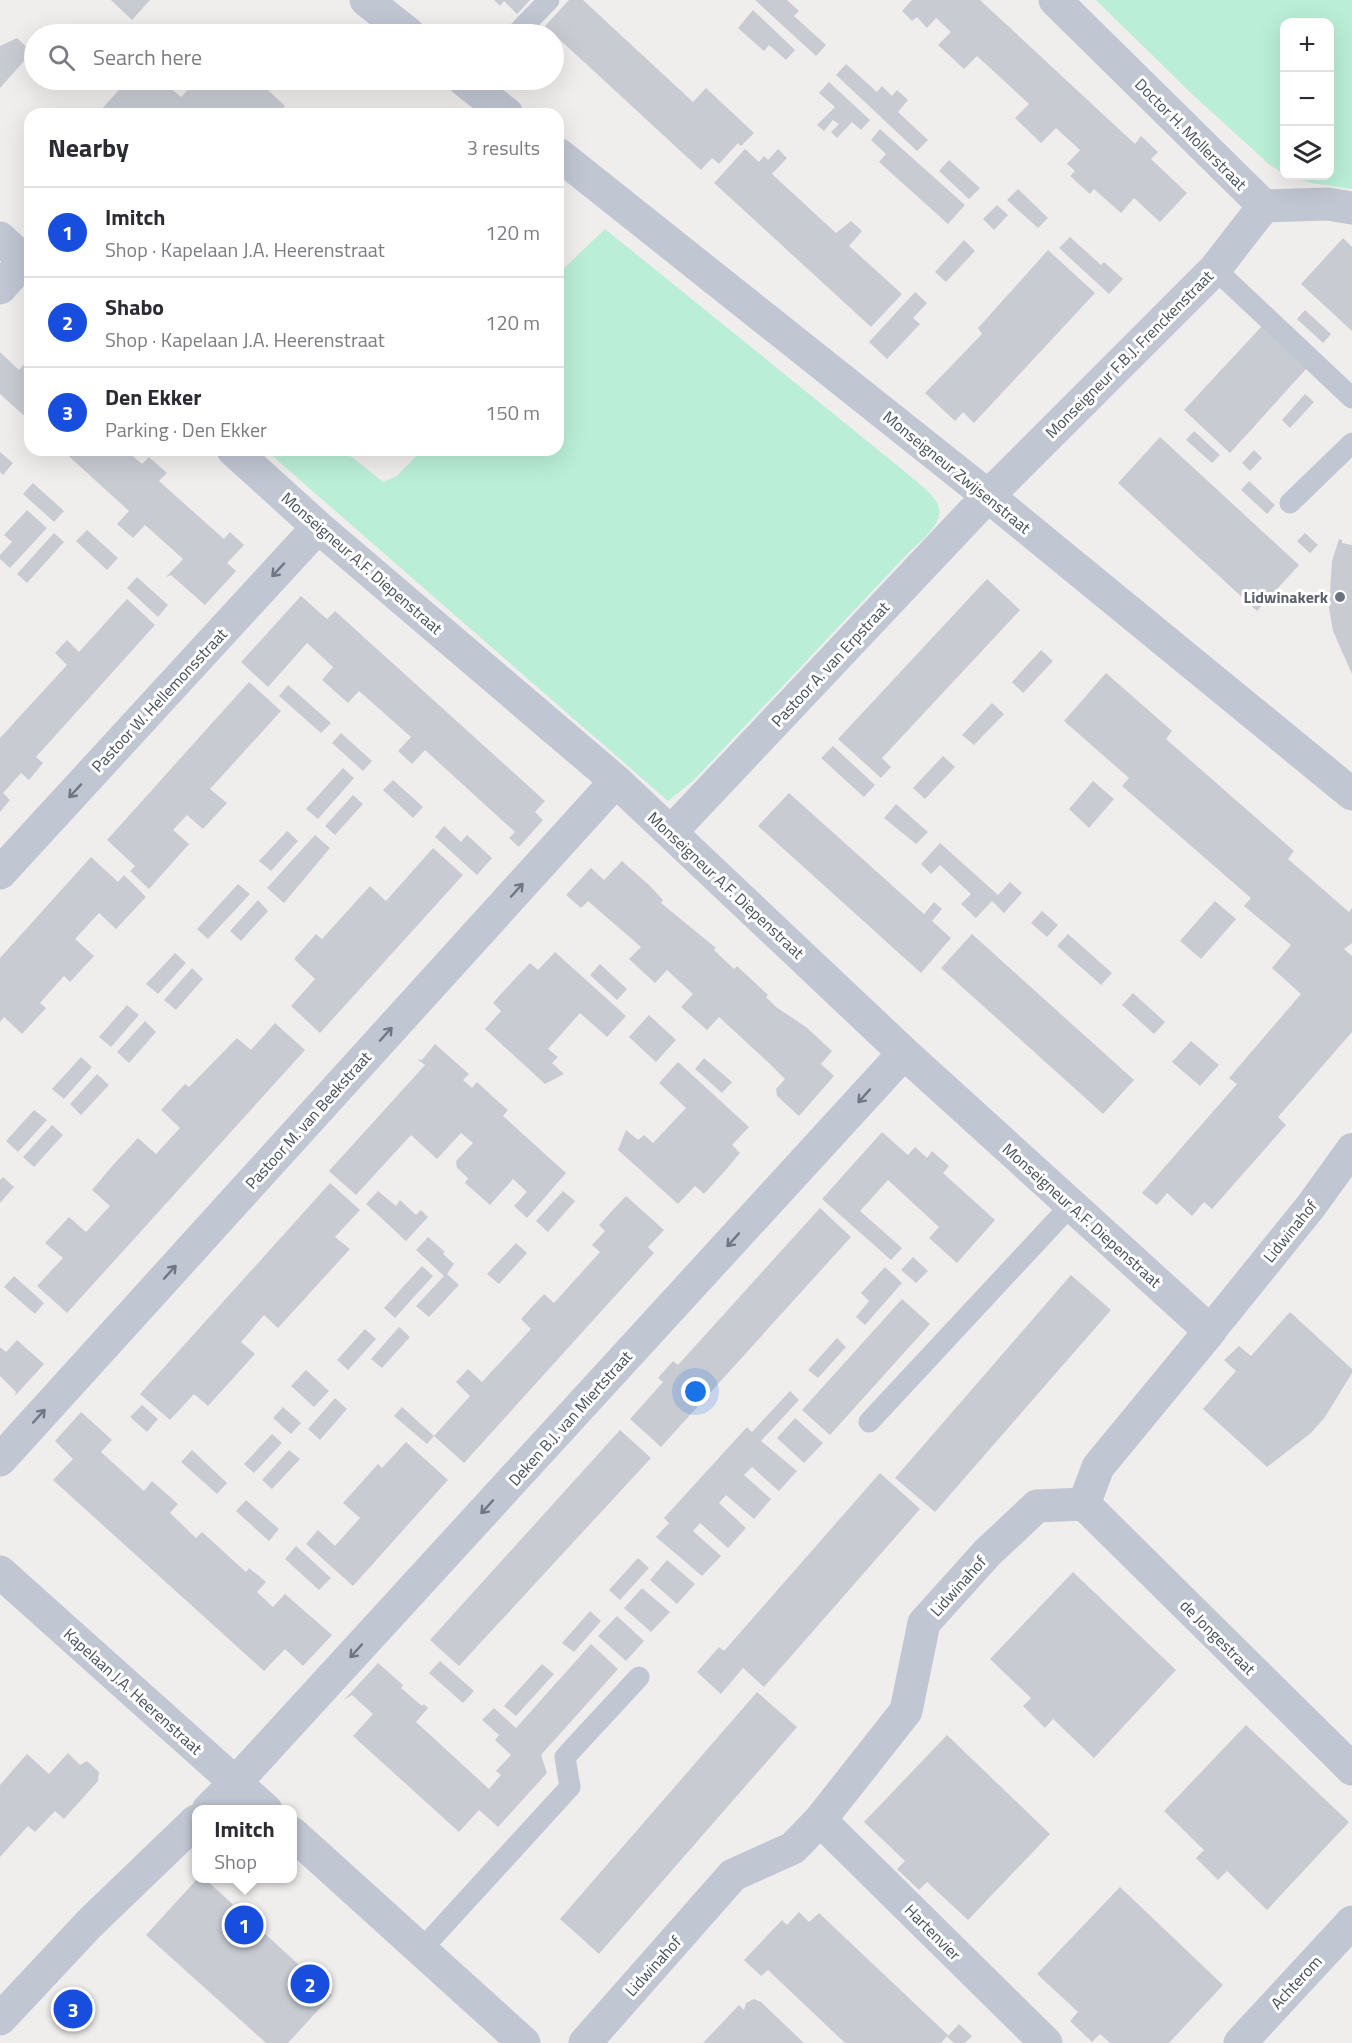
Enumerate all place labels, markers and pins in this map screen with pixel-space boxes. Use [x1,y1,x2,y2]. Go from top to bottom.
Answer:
place label: Lidwinakerk [1244,585,1329,609]
marker: Lidwinakerk [1333,590,1347,604]
pin: 1 [224,1902,264,1948]
pin: 2 [290,1962,330,2006]
pin: 3 [54,1986,92,2032]

